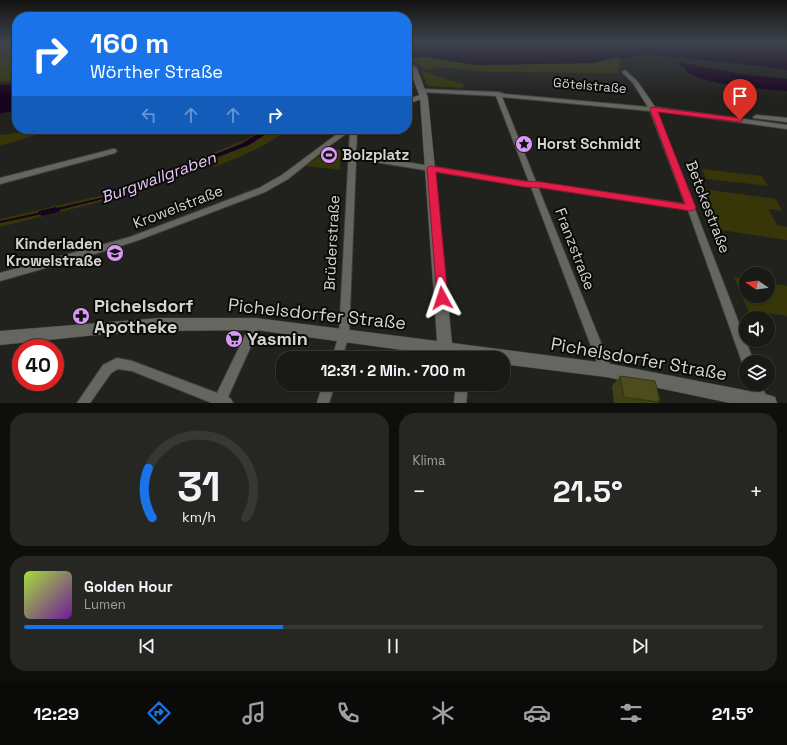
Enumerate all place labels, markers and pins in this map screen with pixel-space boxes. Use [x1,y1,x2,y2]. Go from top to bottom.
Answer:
pin [723,79,757,120]
place icon: Horst Schmidt [514,134,534,154]
place label: Horst Schmidt [537,134,641,153]
sports icon: Bolzplatz [319,145,339,165]
place label: Bolzplatz [342,145,409,164]
place label: Kinderladen Krowelstraße [6,234,102,270]
school or university icon: Kinderladen Krowelstraße [105,243,125,263]
place label: Pichelsdorf Apotheke [94,294,194,338]
pharmacy icon: Pichelsdorf Apotheke [71,306,91,326]
place label: Yasmin [247,327,308,350]
supermarket icon: Yasmin [224,329,244,349]

